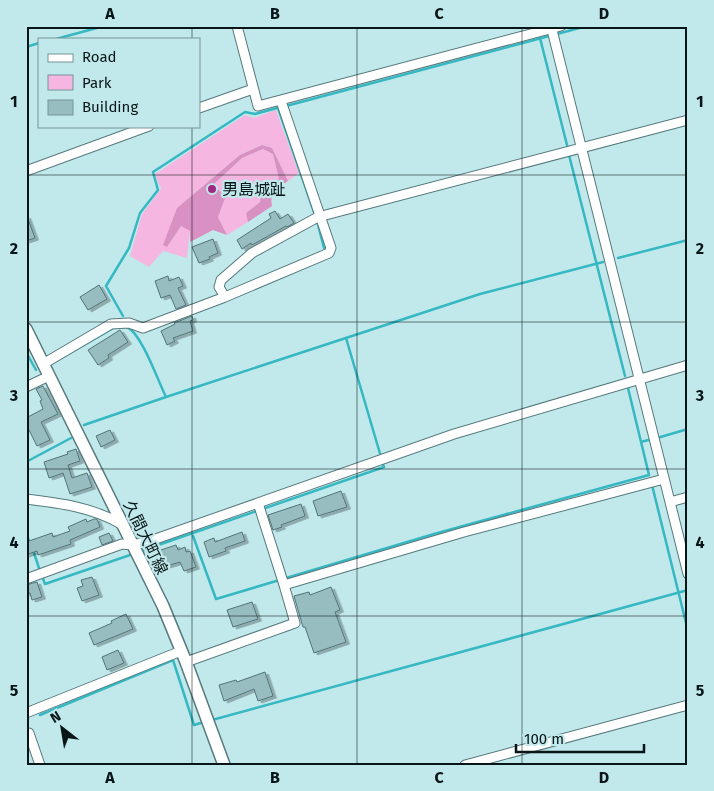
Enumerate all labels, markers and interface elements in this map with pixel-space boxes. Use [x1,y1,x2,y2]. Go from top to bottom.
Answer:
text: A [104,4,115,23]
text: B [270,4,280,23]
text: C [434,4,444,23]
text: D [599,4,609,23]
legend [38,38,200,128]
text: Road [82,48,117,66]
text: Park [82,74,112,92]
text: 1 [10,92,18,111]
text: 1 [696,92,704,111]
text: Building [82,98,138,116]
place label: 男島城趾 [222,180,286,199]
marker: 男島城趾 [206,183,218,195]
text: 2 [10,239,18,258]
text: 2 [696,239,704,258]
text: 3 [9,386,18,405]
text: 3 [695,386,704,405]
street label: 久間大町線 [119,497,172,577]
text: 4 [9,533,19,552]
text: 4 [695,533,705,552]
text: 5 [10,681,19,700]
text: 5 [696,681,705,700]
north arrow [38,704,88,754]
text: N [47,708,64,727]
scale bar [516,721,644,753]
text: 100 m [524,730,564,748]
text: A [104,768,115,787]
text: B [270,768,280,787]
text: C [434,768,444,787]
text: D [599,768,609,787]

